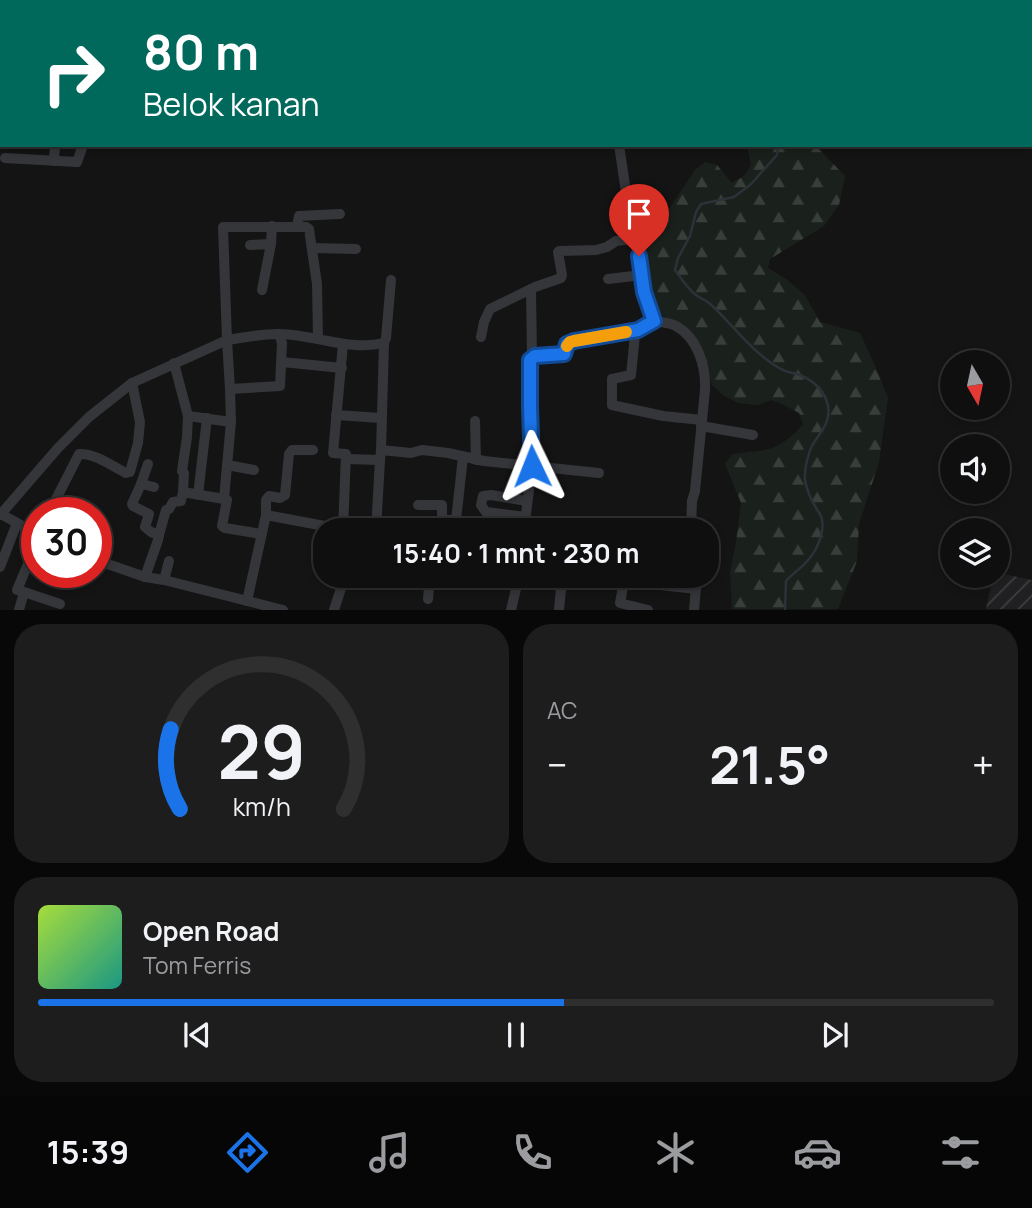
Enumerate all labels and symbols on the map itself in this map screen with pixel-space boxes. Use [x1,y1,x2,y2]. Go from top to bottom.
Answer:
pin [609,184,669,256]
north arrow [940,350,1010,420]
position arrow [495,429,569,503]
speed limit sign: 30 [21,497,112,588]

